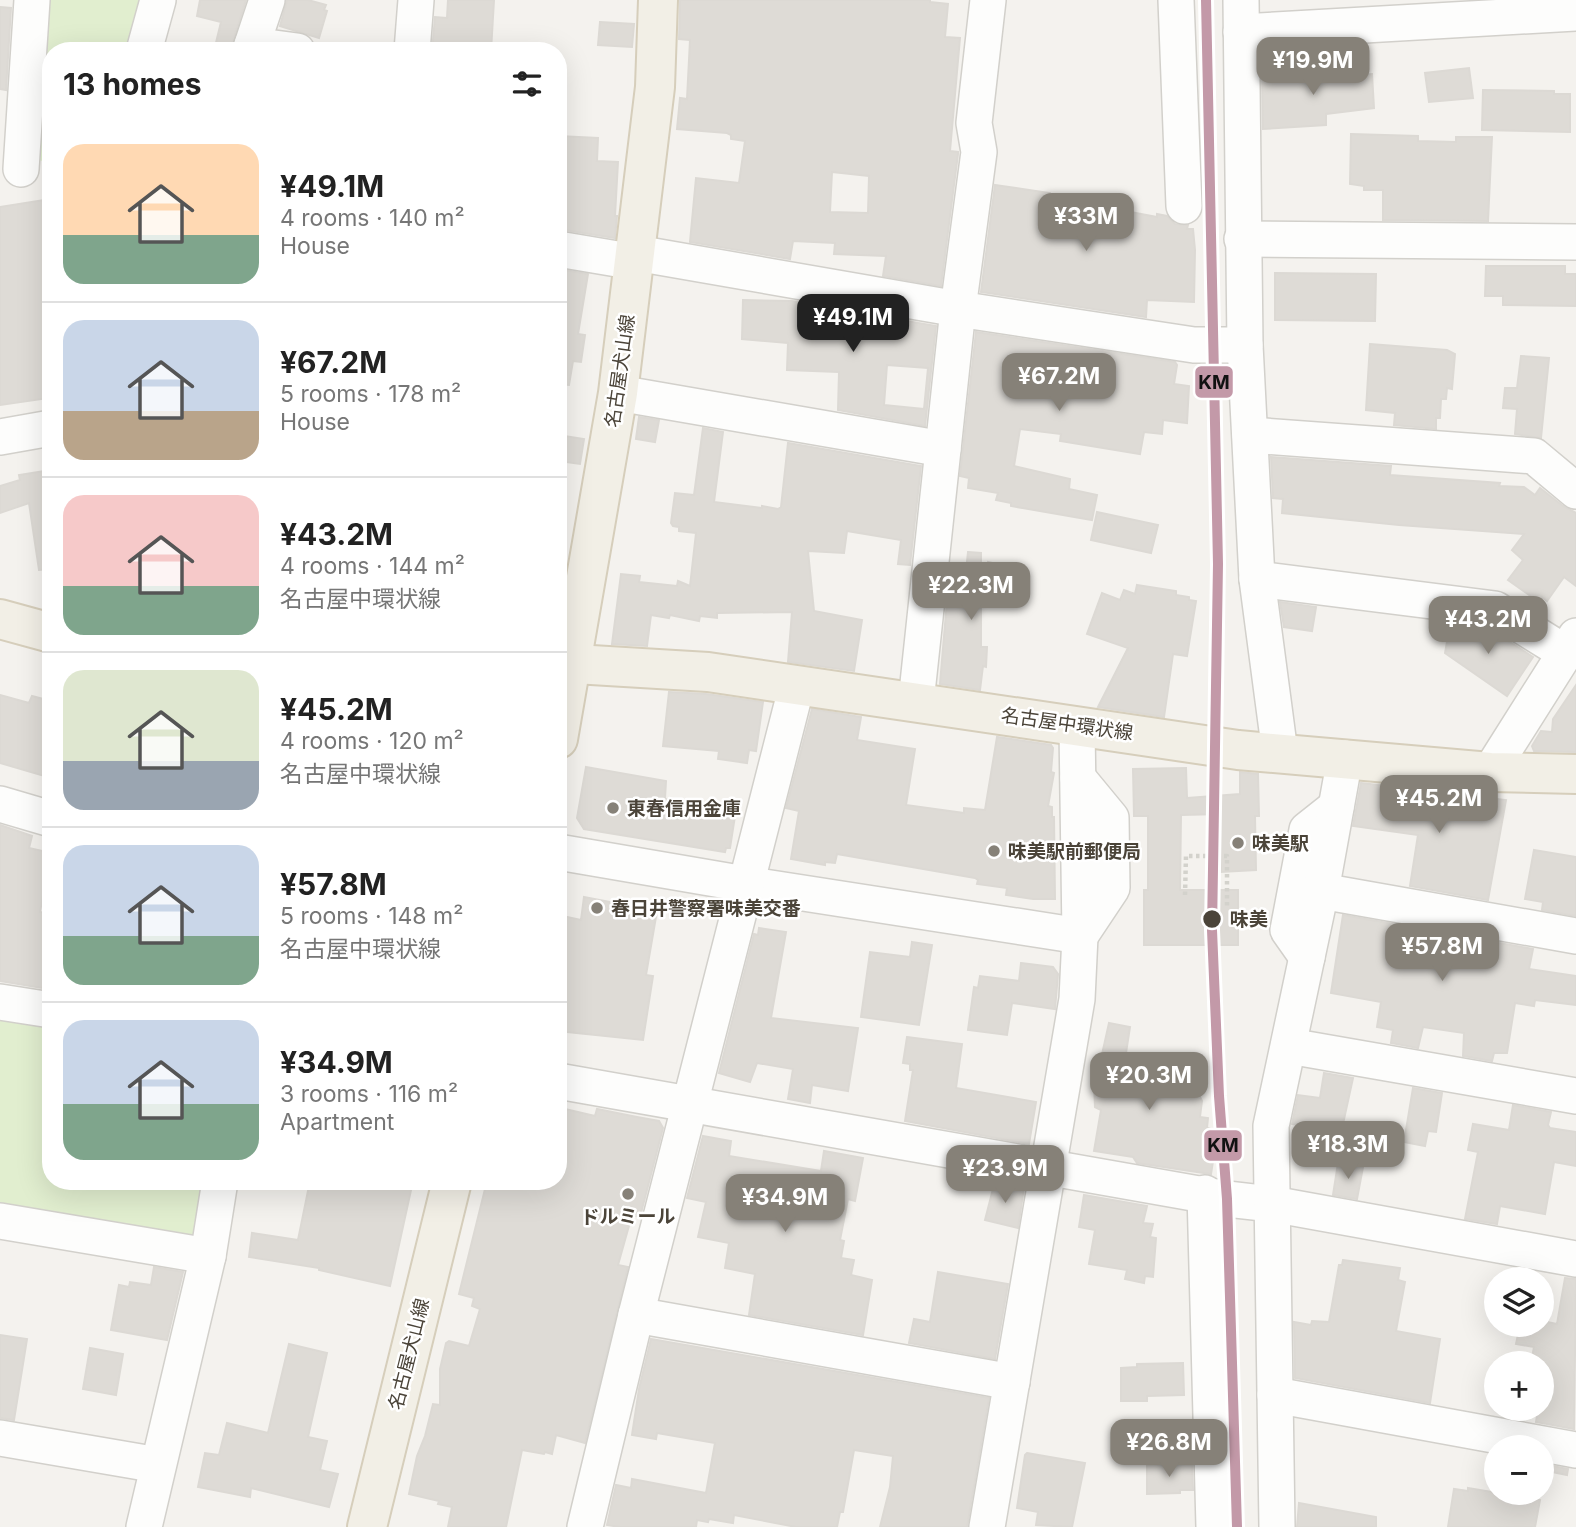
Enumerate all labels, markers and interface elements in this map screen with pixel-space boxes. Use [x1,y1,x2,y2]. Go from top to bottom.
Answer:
pin: ¥19.9M [1256,38,1370,97]
text: ¥19.9M [1272,46,1354,74]
icon: filters [508,65,546,103]
text: 13 homes [63,66,202,102]
text: ¥49.1M [280,168,384,204]
icon: home [119,172,203,256]
pin: ¥33M [1045,194,1127,253]
text: ¥33M [1054,202,1118,230]
text: 4 rooms · 140 m² [280,204,465,232]
text: House [280,232,350,260]
pin: ¥49.1M [796,294,910,354]
text: ¥49.1M [813,303,893,331]
street label: 名古屋犬山線 [601,313,639,429]
text: ¥67.2M [280,344,387,380]
icon: home [119,348,203,432]
pin: ¥67.2M [1002,354,1116,413]
text: ¥67.2M [1018,362,1100,390]
line badge: KM [1194,365,1234,399]
text: KM [1198,371,1230,394]
text: 5 rooms · 178 m² [280,380,461,408]
text: House [280,408,350,436]
text: ¥43.2M [280,516,393,552]
icon: home [119,523,203,607]
text: 4 rooms · 144 m² [280,552,465,580]
pin: ¥22.3M [914,562,1028,622]
text: ¥22.3M [928,571,1014,599]
text: 名古屋中環状線 [280,585,441,613]
pin: ¥43.2M [1431,596,1545,656]
text: ¥43.2M [1445,605,1531,633]
text: ¥45.2M [280,691,393,727]
icon: home [119,698,203,782]
street label: 名古屋中環状線 [1000,703,1134,745]
text: 4 rooms · 120 m² [280,727,464,755]
text: 名古屋中環状線 [280,760,441,788]
pin: ¥45.2M [1382,776,1496,835]
text: ¥45.2M [1396,784,1482,812]
place label: 東春信用金庫 [627,797,741,820]
marker: 東春信用金庫 [605,800,621,816]
place label: 味美駅 [1252,832,1309,855]
marker: 味美駅 [1230,835,1246,851]
place label: 味美駅前郵便局 [1008,840,1141,863]
marker: 味美駅前郵便局 [986,843,1002,859]
text: ¥57.8M [280,866,387,902]
icon: home [119,873,203,957]
place label: 春日井警察署味美交番 [611,897,801,920]
marker: 春日井警察署味美交番 [589,900,605,916]
text: 5 rooms · 148 m² [280,902,463,930]
marker: 味美 [1201,908,1223,930]
place label: 味美 [1230,908,1268,931]
pin: ¥57.8M [1385,923,1499,983]
text: ¥57.8M [1401,932,1483,960]
text: 名古屋中環状線 [280,935,441,963]
text: ¥34.9M [280,1044,393,1080]
icon: home [119,1048,203,1132]
pin: ¥20.3M [1092,1052,1206,1112]
text: ¥20.3M [1106,1061,1192,1089]
text: 3 rooms · 116 m² [280,1080,458,1108]
text: Apartment [280,1108,394,1136]
pin: ¥18.3M [1291,1122,1405,1181]
line badge: KM [1203,1129,1243,1162]
text: ¥18.3M [1308,1130,1388,1158]
text: KM [1207,1134,1239,1157]
pin: ¥23.9M [948,1146,1062,1205]
text: ¥23.9M [962,1154,1048,1182]
pin: ¥34.9M [728,1174,842,1234]
text: ¥34.9M [742,1183,828,1211]
marker: ドルミール [620,1186,636,1202]
place label: ドルミール [580,1205,676,1228]
map controls [1484,1267,1554,1505]
button: layers [1484,1267,1554,1337]
street label: 名古屋犬山線 [384,1296,434,1412]
button: + [1484,1351,1554,1421]
pin: ¥26.8M [1112,1420,1226,1479]
text: ¥26.8M [1126,1428,1212,1456]
button: − [1484,1435,1554,1505]

